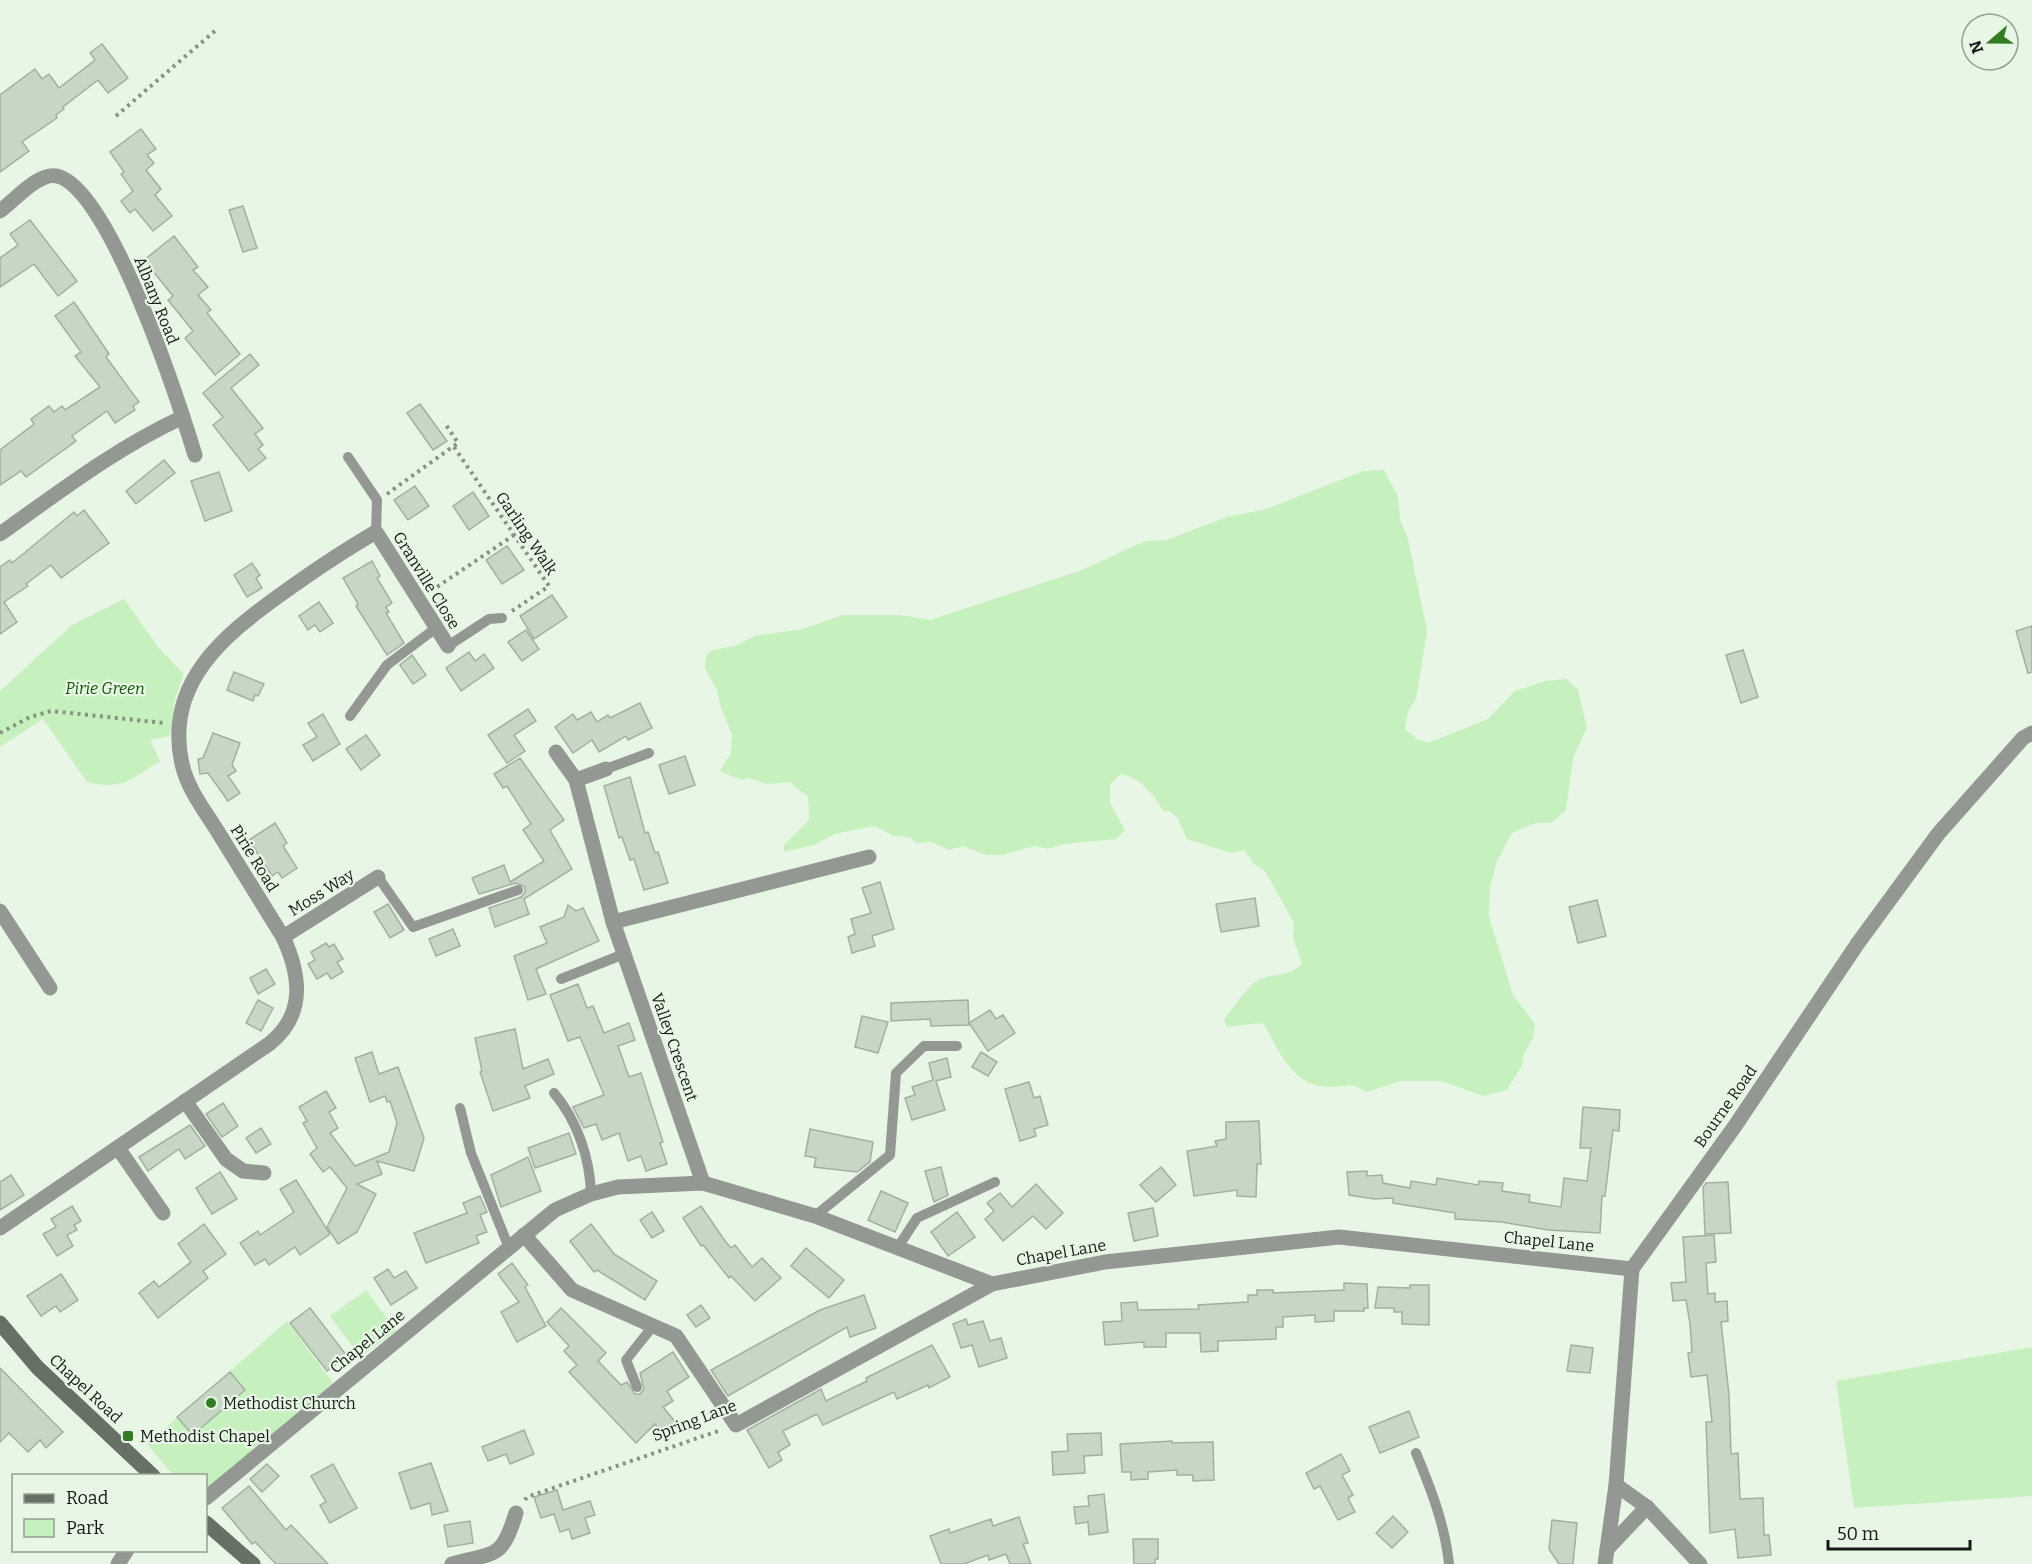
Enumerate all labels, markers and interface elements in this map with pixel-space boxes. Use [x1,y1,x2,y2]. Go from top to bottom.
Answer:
north arrow [1960,12,2020,72]
text: N [1965,38,1987,56]
street label: Albany Road [130,254,183,347]
street label: Garling Walk [492,488,561,578]
street label: Granville Close [389,528,464,632]
park label: Pirie Green [65,679,145,698]
street label: Pirie Road [227,821,283,896]
street label: Moss Way [285,865,358,920]
street label: Valley Crescent [647,990,702,1104]
street label: Bourne Road [1690,1061,1761,1151]
street label: Chapel Lane [1503,1227,1595,1256]
street label: Chapel Lane [1015,1235,1108,1270]
street label: Chapel Lane [326,1305,409,1377]
street label: Chapel Road [45,1350,126,1427]
place label: Methodist Church [223,1394,356,1413]
marker: Methodist Church [204,1396,218,1410]
street label: Spring Lane [649,1396,739,1445]
place label: Methodist Chapel [140,1427,270,1446]
marker: Methodist Chapel [121,1429,135,1443]
legend [12,1474,207,1552]
text: Road [66,1487,109,1509]
scale bar [1828,1513,1970,1551]
text: Park [66,1517,105,1539]
text: 50 m [1837,1523,1879,1545]

